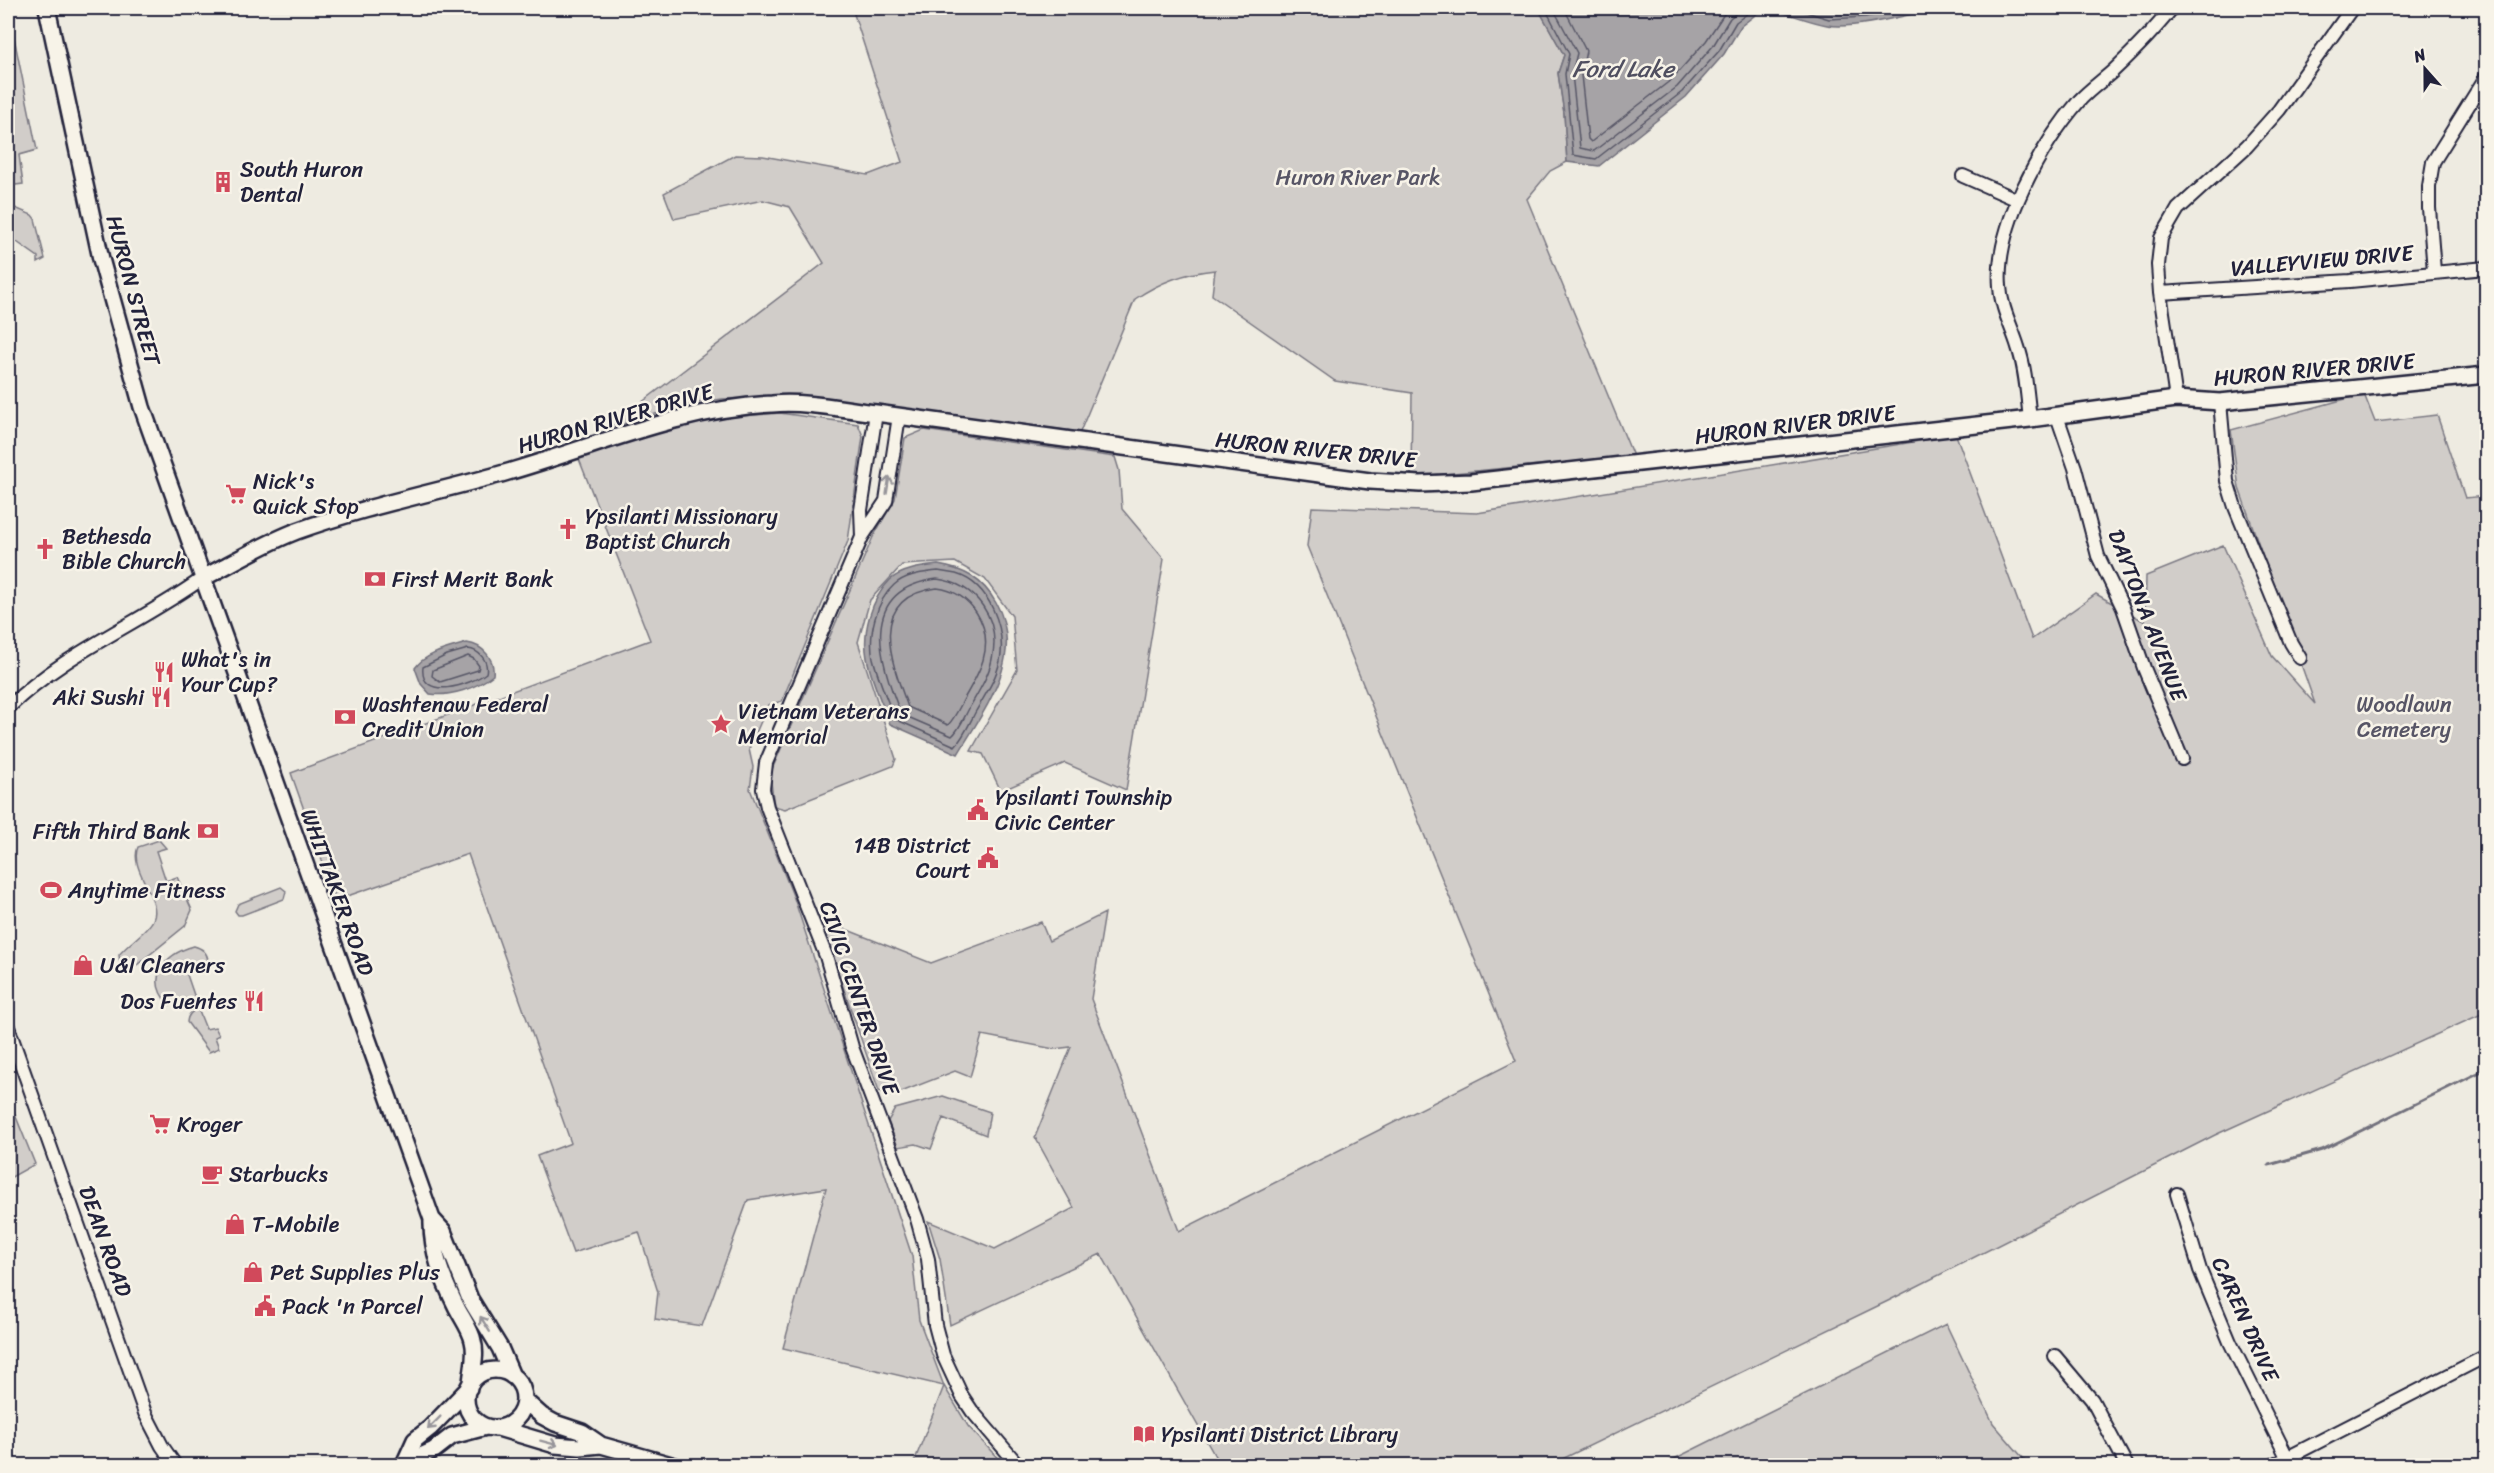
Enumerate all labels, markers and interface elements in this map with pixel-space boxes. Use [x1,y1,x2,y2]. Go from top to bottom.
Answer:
north arrow [2395,39,2455,99]
text: N [2408,40,2431,71]
water label: Ford Lake [1572,48,1676,90]
place label: South Huron Dental [240,150,363,214]
park label: Huron River Park [1275,158,1441,197]
building icon: South Huron Dental [211,170,235,194]
street label: HURON STREET [95,211,173,371]
street label: VALLEYVIEW DRIVE [2229,233,2417,288]
street label: HURON RIVER DRIVE [2212,341,2418,398]
street label: HURON RIVER DRIVE [513,371,719,465]
street label: HURON RIVER DRIVE [1693,393,1899,456]
street label: HURON RIVER DRIVE [1214,420,1420,480]
place label: Nick's Quick Stop [253,462,359,526]
one-way arrow [883,476,894,495]
supermarket icon: Nick's Quick Stop [224,482,248,506]
place label: Ypsilanti Missionary Baptist Church [585,497,778,561]
place label: Bethesda Bible Church [62,517,186,581]
church icon: Ypsilanti Missionary Baptist Church [556,517,580,541]
street label: DAYTONA AVENUE [2097,523,2199,709]
church icon: Bethesda Bible Church [33,537,57,561]
place label: First Merit Bank [392,560,553,599]
bank icon: First Merit Bank [363,567,387,591]
place label: What's in Your Cup? [181,640,278,704]
restaurant icon: What's in Your Cup? [152,660,176,684]
place label: Aki Sushi [52,678,145,717]
restaurant icon: Aki Sushi [149,685,173,709]
place label: Washtenaw Federal Credit Union [362,685,549,749]
park label: Woodlawn Cemetery [2356,685,2452,749]
place label: Vietnam Veterans Memorial [738,692,910,756]
bank icon: Washtenaw Federal Credit Union [333,705,357,729]
place icon: Vietnam Veterans Memorial [709,712,733,736]
place label: Ypsilanti Township Civic Center [995,778,1172,842]
public building icon: Ypsilanti Township Civic Center [966,798,990,822]
street label: WHITTAKER ROAD [289,803,386,981]
place label: Fifth Third Bank [33,812,191,851]
bank icon: Fifth Third Bank [196,819,220,843]
place label: 14B District Court [854,826,971,890]
public building icon: 14B District Court [976,846,1000,870]
place label: Anytime Fitness [67,871,227,910]
sports icon: Anytime Fitness [39,878,63,902]
street label: CIVIC CENTER DRIVE [808,896,912,1102]
place label: U&I Cleaners [100,946,226,985]
shop icon: U&I Cleaners [71,953,95,977]
place label: Dos Fuentes [120,982,238,1021]
restaurant icon: Dos Fuentes [242,989,266,1013]
place label: Kroger [177,1105,243,1144]
supermarket icon: Kroger [148,1112,172,1136]
place label: Starbucks [229,1155,328,1194]
cafe icon: Starbucks [200,1162,224,1186]
street label: DEAN ROAD [67,1180,144,1303]
place label: T-Mobile [252,1205,340,1244]
shop icon: T-Mobile [223,1212,247,1236]
street label: CAREN DRIVE [2201,1250,2291,1390]
place label: Pet Supplies Plus [270,1253,441,1292]
shop icon: Pet Supplies Plus [241,1260,265,1284]
place label: Pack 'n Parcel [282,1287,423,1326]
public building icon: Pack 'n Parcel [253,1294,277,1318]
one-way arrow [479,1316,491,1333]
place label: Ypsilanti District Library [1161,1415,1399,1454]
one-way arrow [427,1416,442,1430]
library icon: Ypsilanti District Library [1132,1422,1156,1446]
one-way arrow [539,1438,558,1449]

